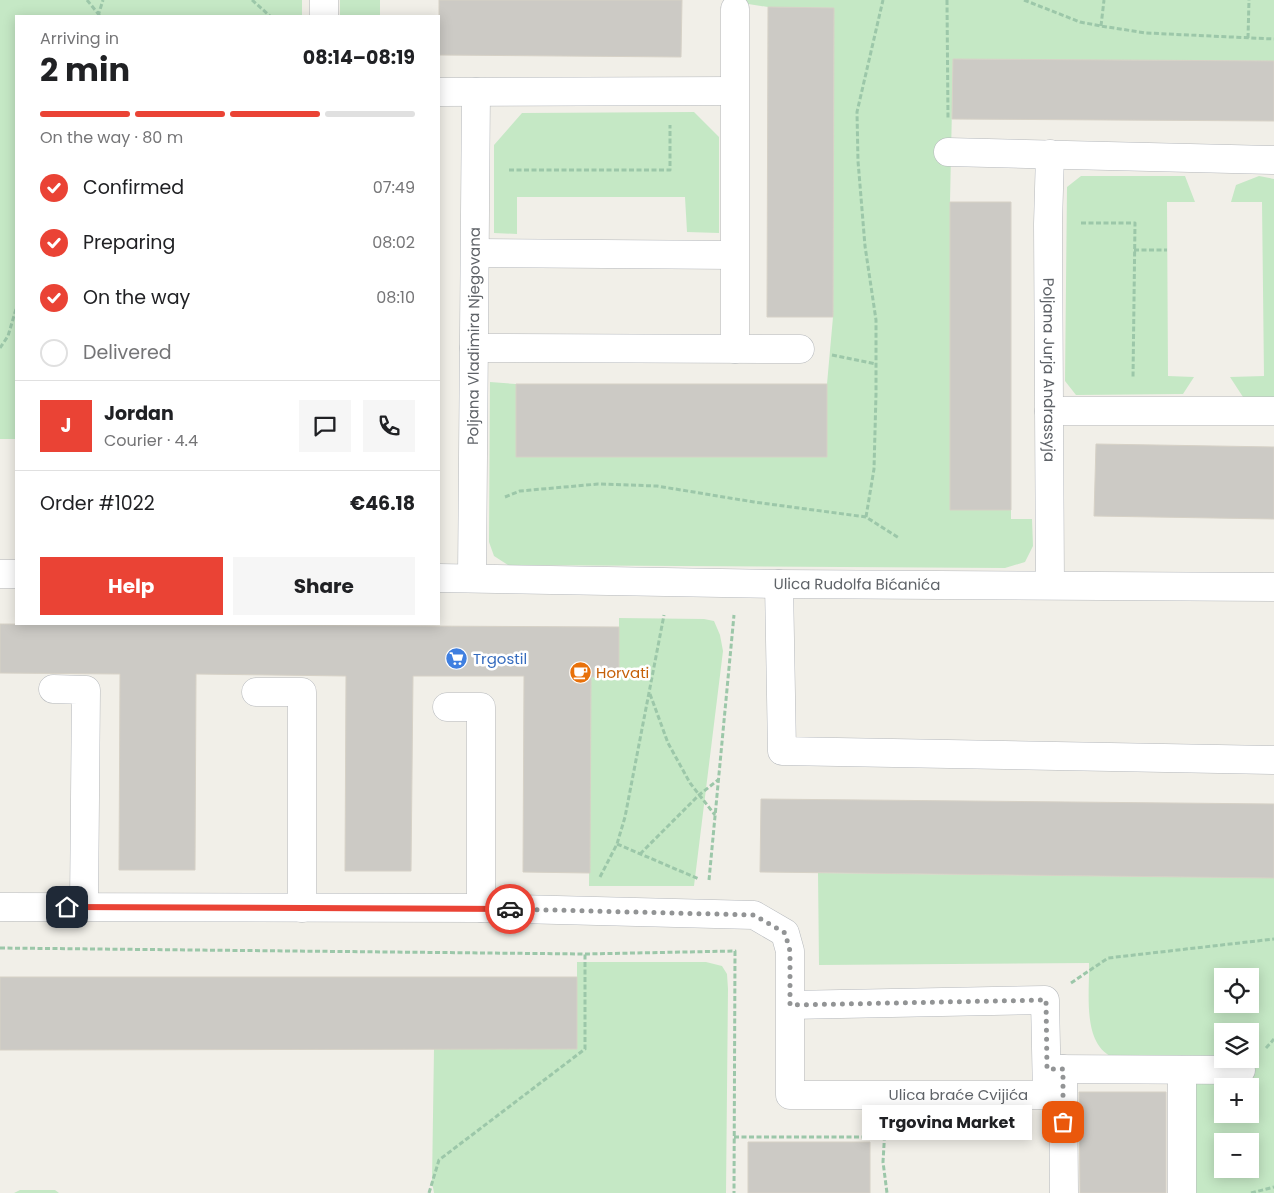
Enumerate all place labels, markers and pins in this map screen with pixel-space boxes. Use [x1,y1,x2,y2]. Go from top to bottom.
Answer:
supermarket icon: Trgostil [445,647,469,671]
place label: Trgostil [473,648,527,669]
cafe icon: Horvati [568,661,592,685]
place label: Horvati [596,662,649,683]
pin [46,886,88,928]
pin [1042,1101,1084,1143]
callout: Trgovina Market [863,1104,1033,1140]

